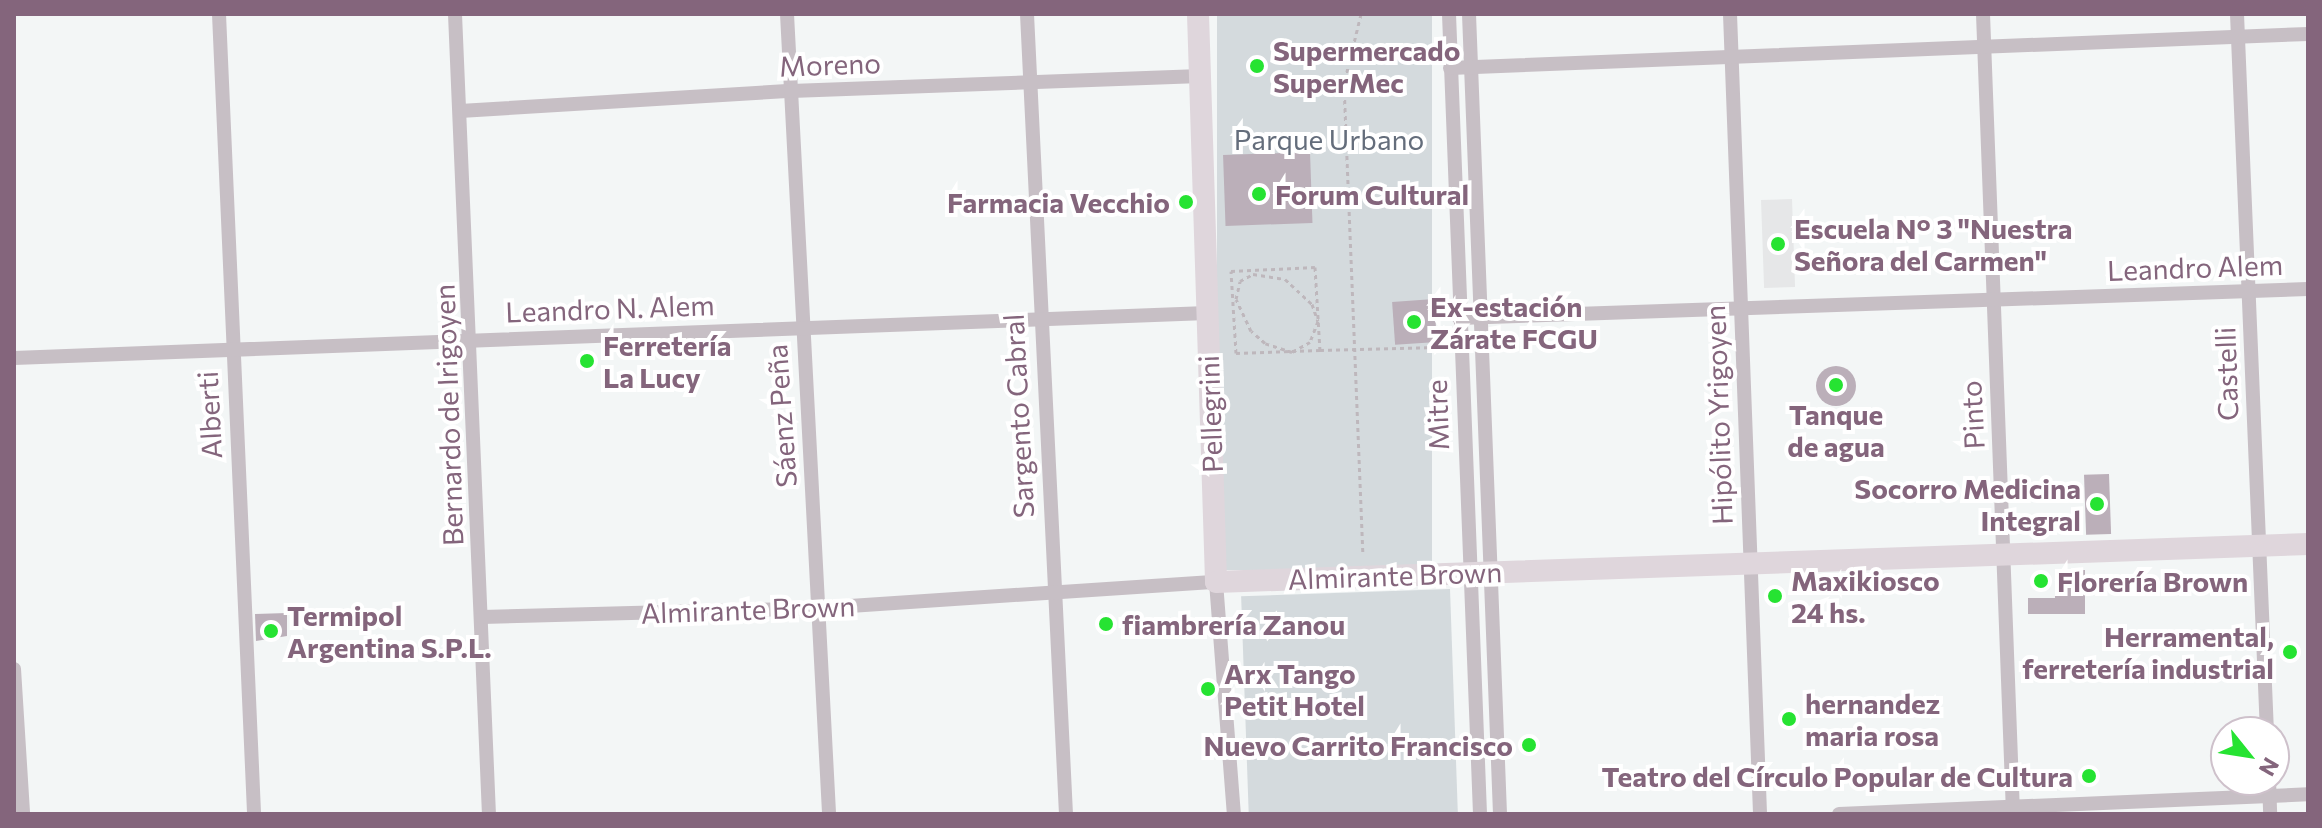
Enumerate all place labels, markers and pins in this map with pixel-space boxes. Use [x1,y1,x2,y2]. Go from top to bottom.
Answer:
place label: Supermercado SuperMec [1273,33,1460,99]
marker: Supermercado SuperMec [1248,57,1266,75]
place label: Forum Cultural [1275,177,1469,211]
place label: Farmacia Vecchio [947,185,1170,219]
marker: Forum Cultural [1250,185,1268,203]
marker: Farmacia Vecchio [1177,193,1195,211]
place label: Escuela N° 3 "Nuestra Señora del Carmen" [1794,211,2073,277]
marker: Escuela N° 3 "Nuestra Señora del Carmen" [1769,235,1787,253]
place label: Ex-estación Zárate FCGU [1430,289,1598,355]
marker: Ex-estación Zárate FCGU [1405,313,1423,331]
place label: Ferretería La Lucy [603,328,731,394]
marker: Ferretería La Lucy [578,352,596,370]
marker: Tanque de agua [1827,376,1845,394]
place label: Tanque de agua [1787,397,1885,463]
place label: Socorro Medicina Integral [1854,471,2081,537]
marker: Socorro Medicina Integral [2088,495,2106,513]
place label: Maxikiosco 24 hs. [1791,563,1940,629]
place label: Florería Brown [2057,564,2248,598]
marker: Florería Brown [2032,572,2050,590]
marker: Maxikiosco 24 hs. [1766,587,1784,605]
place label: Termipol Argentina S.P.L. [287,598,492,664]
place label: fiambrería Zanou [1122,607,1345,641]
marker: fiambrería Zanou [1097,615,1115,633]
place label: Herramental, ferretería industrial [2022,619,2274,685]
marker: Termipol Argentina S.P.L. [262,622,280,640]
marker: Herramental, ferretería industrial [2281,643,2299,661]
place label: Arx Tango Petit Hotel [1224,656,1365,722]
marker: Arx Tango Petit Hotel [1199,680,1217,698]
place label: hernandez maria rosa [1805,686,1940,752]
marker: hernandez maria rosa [1780,710,1798,728]
place label: Nuevo Carrito Francisco [1204,728,1513,762]
marker: Nuevo Carrito Francisco [1520,736,1538,754]
place label: Teatro del Círculo Popular de Cultura [1602,759,2073,793]
marker: Teatro del Círculo Popular de Cultura [2080,767,2098,785]

